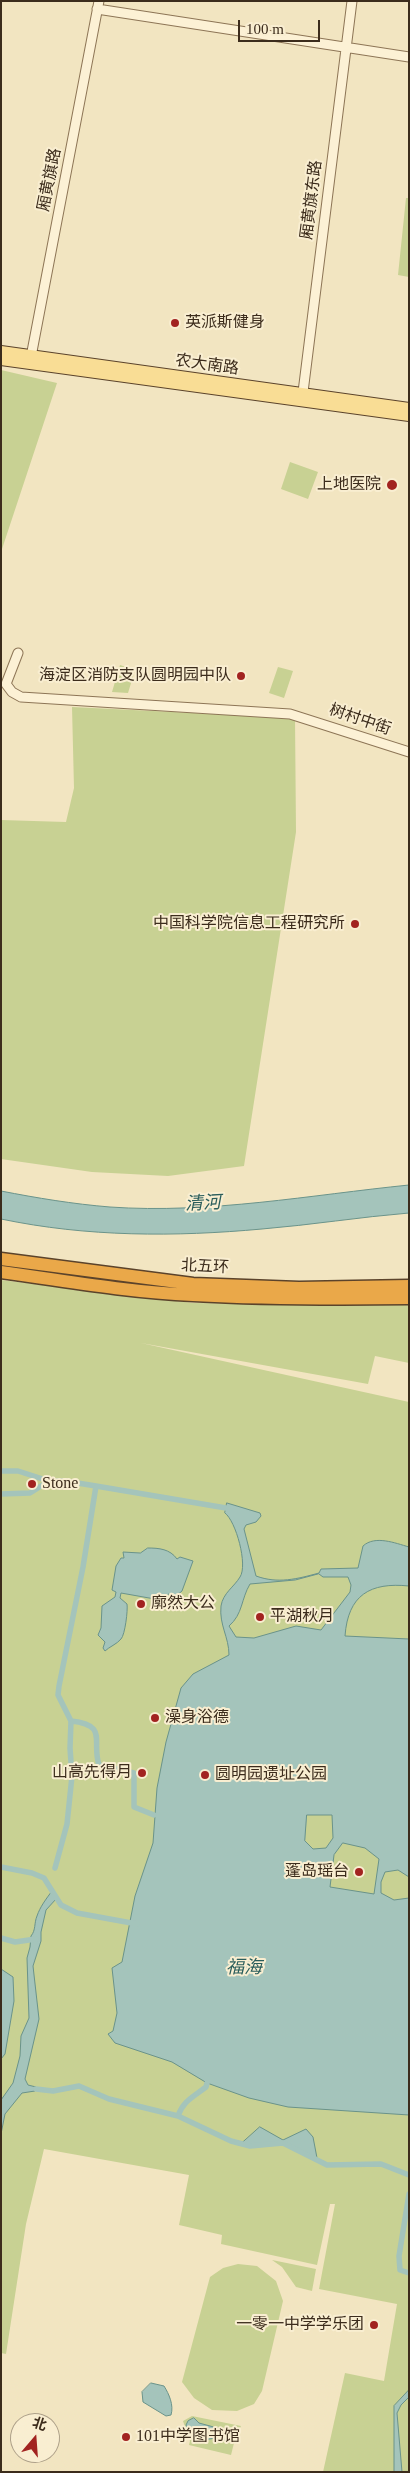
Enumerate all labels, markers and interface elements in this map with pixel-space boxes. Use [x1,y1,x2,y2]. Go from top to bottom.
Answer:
scale bar [240,10,322,42]
text: 100 m [246,21,284,37]
street label: 厢黄旗路 [34,147,66,213]
street label: 厢黄旗东路 [298,159,326,241]
place label: 英派斯健身 [185,313,265,333]
marker: 英派斯健身 [169,317,181,329]
street label: 农大南路 [174,351,240,379]
place label: 上地医院 [317,475,381,495]
marker: 上地医院 [385,478,399,492]
place label: 海淀区消防支队圆明园中队 [39,666,231,686]
marker: 海淀区消防支队圆明园中队 [235,670,247,682]
street label: 树村中街 [327,701,393,739]
place label: 中国科学院信息工程研究所 [153,914,345,934]
marker: 中国科学院信息工程研究所 [349,918,361,930]
water label: 清河 [184,1192,222,1216]
street label: 北五环 [181,1256,229,1278]
place label: Stone [42,1474,78,1494]
marker: Stone [26,1478,38,1490]
place label: 廓然大公 [151,1594,215,1614]
marker: 廓然大公 [135,1598,147,1610]
place label: 平湖秋月 [270,1607,334,1627]
marker: 平湖秋月 [254,1611,266,1623]
place label: 澡身浴德 [165,1708,229,1728]
marker: 澡身浴德 [149,1712,161,1724]
place label: 山高先得月 [52,1763,132,1783]
place label: 圆明园遗址公园 [215,1765,327,1785]
marker: 山高先得月 [136,1767,148,1779]
marker: 圆明园遗址公园 [199,1769,211,1781]
place label: 蓬岛瑶台 [285,1862,349,1882]
marker: 蓬岛瑶台 [353,1866,365,1878]
water label: 福海 [226,1957,262,1979]
place label: 一零一中学学乐团 [236,2315,364,2335]
marker: 一零一中学学乐团 [368,2319,380,2331]
north arrow [10,2413,60,2463]
text: 北 [31,2415,48,2434]
place label: 101中学图书馆 [136,2427,240,2447]
marker: 101中学图书馆 [120,2431,132,2443]

